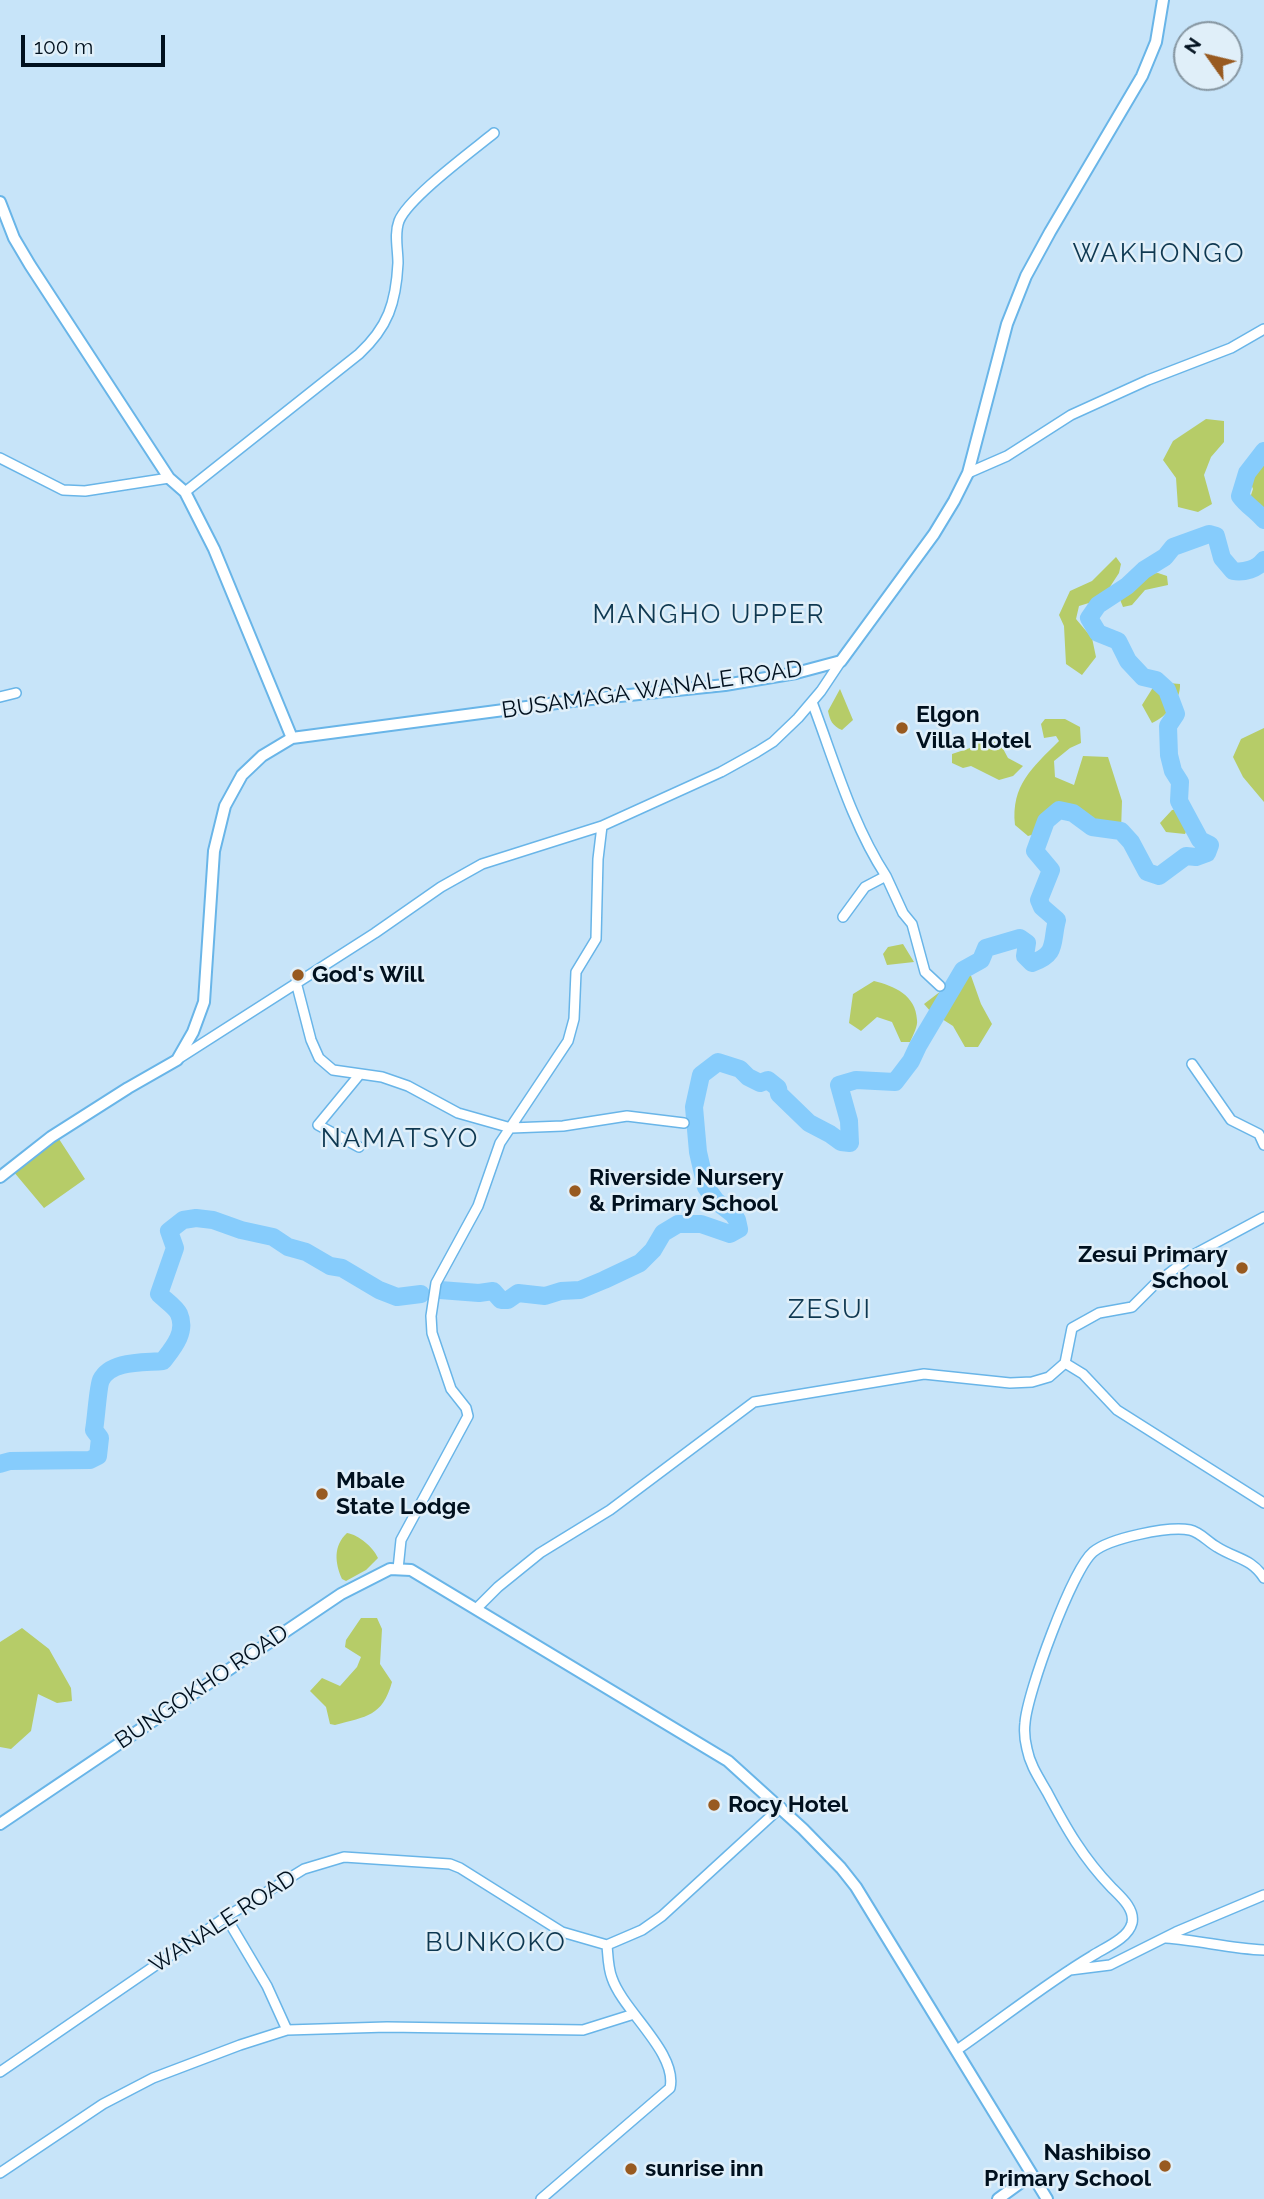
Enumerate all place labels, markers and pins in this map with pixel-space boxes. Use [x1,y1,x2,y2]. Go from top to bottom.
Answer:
place label: Elgon Villa Hotel [916,701,1031,755]
marker: Elgon Villa Hotel [894,720,910,736]
place label: God's Will [312,961,424,989]
marker: God's Will [290,967,306,983]
place label: Riverside Nursery & Primary School [589,1164,784,1218]
marker: Riverside Nursery & Primary School [567,1183,583,1199]
place label: Zesui Primary School [1078,1241,1228,1295]
marker: Zesui Primary School [1234,1260,1250,1276]
place label: Mbale State Lodge [336,1467,470,1521]
marker: Mbale State Lodge [314,1486,330,1502]
place label: Rocy Hotel [728,1791,848,1819]
marker: Rocy Hotel [706,1797,722,1813]
place label: Nashibiso Primary School [984,2139,1151,2193]
place label: sunrise inn [645,2155,764,2183]
marker: Nashibiso Primary School [1157,2158,1173,2174]
marker: sunrise inn [623,2161,639,2177]

